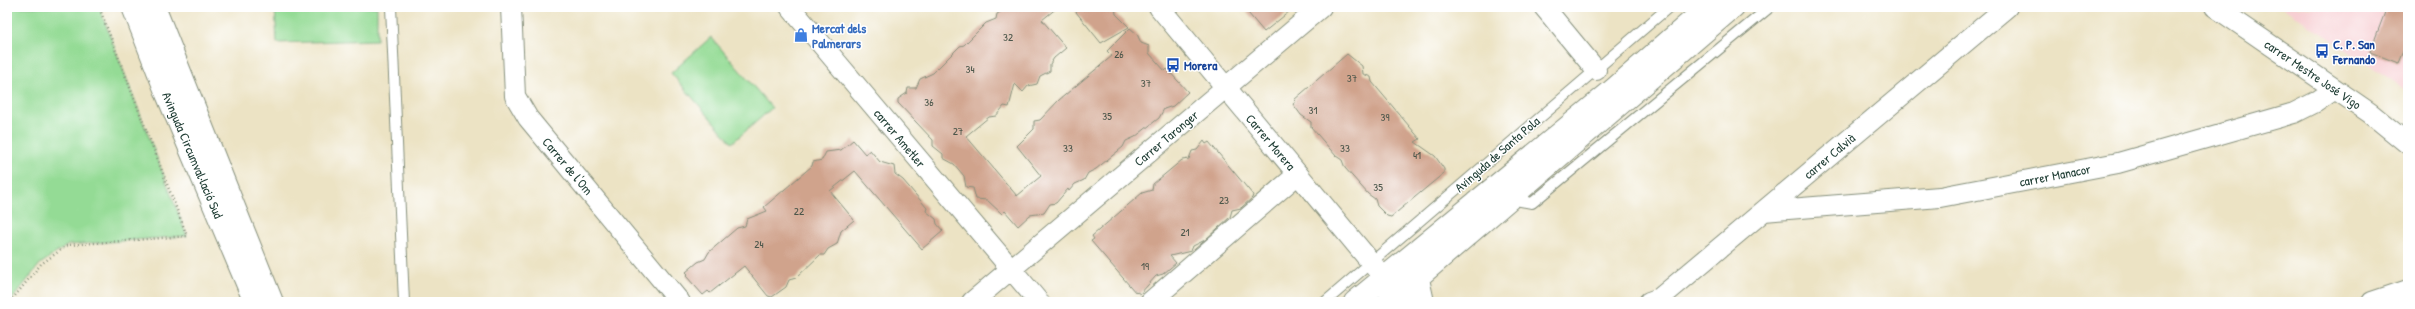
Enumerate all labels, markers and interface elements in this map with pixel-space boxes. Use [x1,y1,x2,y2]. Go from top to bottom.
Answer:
place label: Mercat dels Palmerars [812,19,866,52]
shop icon: Mercat dels Palmerars [793,27,809,43]
house number: 32 [1003,30,1013,44]
street label: carrer Mestre José Vigo [2261,35,2365,113]
place label: C. P. San Fernando [2332,35,2376,68]
bus stop icon: C. P. San Fernando [2314,43,2330,59]
house number: 26 [1114,47,1124,61]
place label: Morera [1184,56,1218,74]
bus stop icon: Morera [1165,57,1181,73]
house number: 34 [965,62,975,76]
house number: 37 [1347,71,1357,85]
house number: 37 [1141,76,1151,90]
street label: Avinguda Circumval·lació Sud [158,89,228,221]
house number: 36 [924,95,934,109]
house number: 31 [1309,103,1317,117]
street label: carrer Ametler [870,105,930,171]
street label: Carrer Taronger [1130,106,1202,170]
house number: 35 [1102,109,1112,123]
street label: Carrer Morera [1242,110,1300,174]
house number: 39 [1381,110,1389,124]
street label: Avinguda de Santa Pola [1451,112,1543,196]
house number: 27 [953,124,963,138]
street label: carrer Calvià [1799,129,1859,183]
street label: Carrer de l'Om [539,133,598,199]
house number: 33 [1063,141,1073,155]
house number: 33 [1340,141,1350,155]
house number: 41 [1413,148,1421,162]
street label: carrer Manacor [2018,159,2092,191]
house number: 35 [1373,180,1383,194]
house number: 23 [1219,193,1229,207]
house number: 22 [794,204,804,218]
house number: 21 [1180,225,1190,239]
house number: 24 [754,237,764,251]
house number: 19 [1141,259,1149,273]

